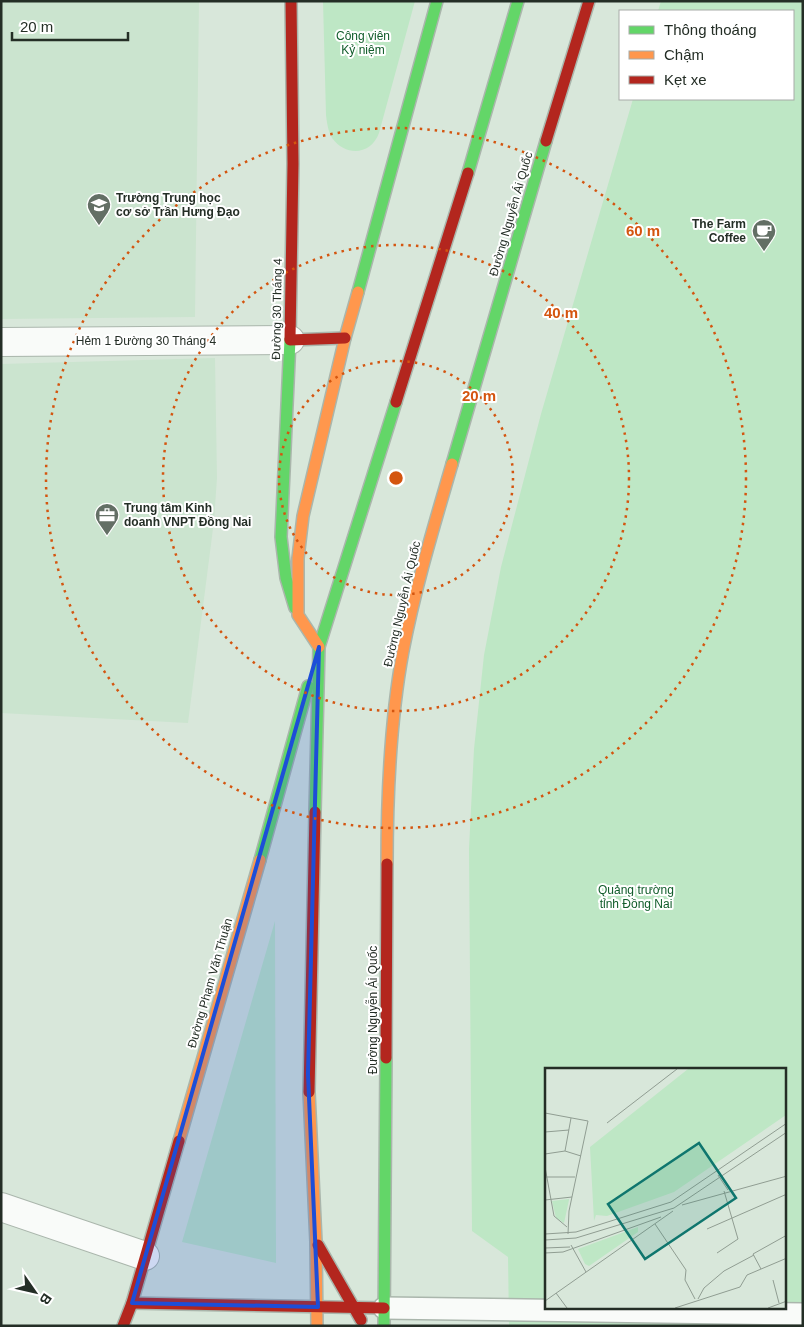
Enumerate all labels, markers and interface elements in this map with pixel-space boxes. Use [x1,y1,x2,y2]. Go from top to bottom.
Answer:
scale bar [12,10,129,42]
legend [619,10,794,100]
text: 20 m [20,18,53,35]
text: Thông thoáng [664,21,757,38]
park label: Công viên Kỷ niệm [336,29,390,57]
text: Chậm [664,46,704,63]
text: Kẹt xe [664,71,707,88]
street label: Đường Nguyễn Ái Quốc [486,150,535,278]
place label: Trường Trung học cơ sở Trần Hưng Đạo [116,191,240,219]
school or university icon: Trường Trung học cơ sở Trần Hưng Đạo [86,192,112,226]
place label: The Farm Coffee [692,217,746,245]
cafe icon: The Farm Coffee [751,218,777,252]
text: 60 m [626,222,660,239]
street label: Đường 30 Tháng 4 [269,258,285,360]
text: 40 m [544,304,578,321]
street label: Hẻm 1 Đường 30 Tháng 4 [76,334,217,348]
text: 20 m [462,387,496,404]
centre of rings [387,469,405,487]
place label: Trung tâm Kinh doanh VNPT Đồng Nai [124,501,251,529]
office icon: Trung tâm Kinh doanh VNPT Đồng Nai [94,502,120,536]
street label: Đường Nguyễn Ái Quốc [380,540,423,668]
park label: Quảng trường tỉnh Đồng Nai [598,883,674,911]
street label: Đường Phạm Văn Thuận [185,916,235,1050]
street label: Đường Nguyễn Ái Quốc [365,946,380,1074]
inset map [545,1068,786,1310]
north arrow [10,1267,60,1317]
text: B [36,1291,55,1308]

